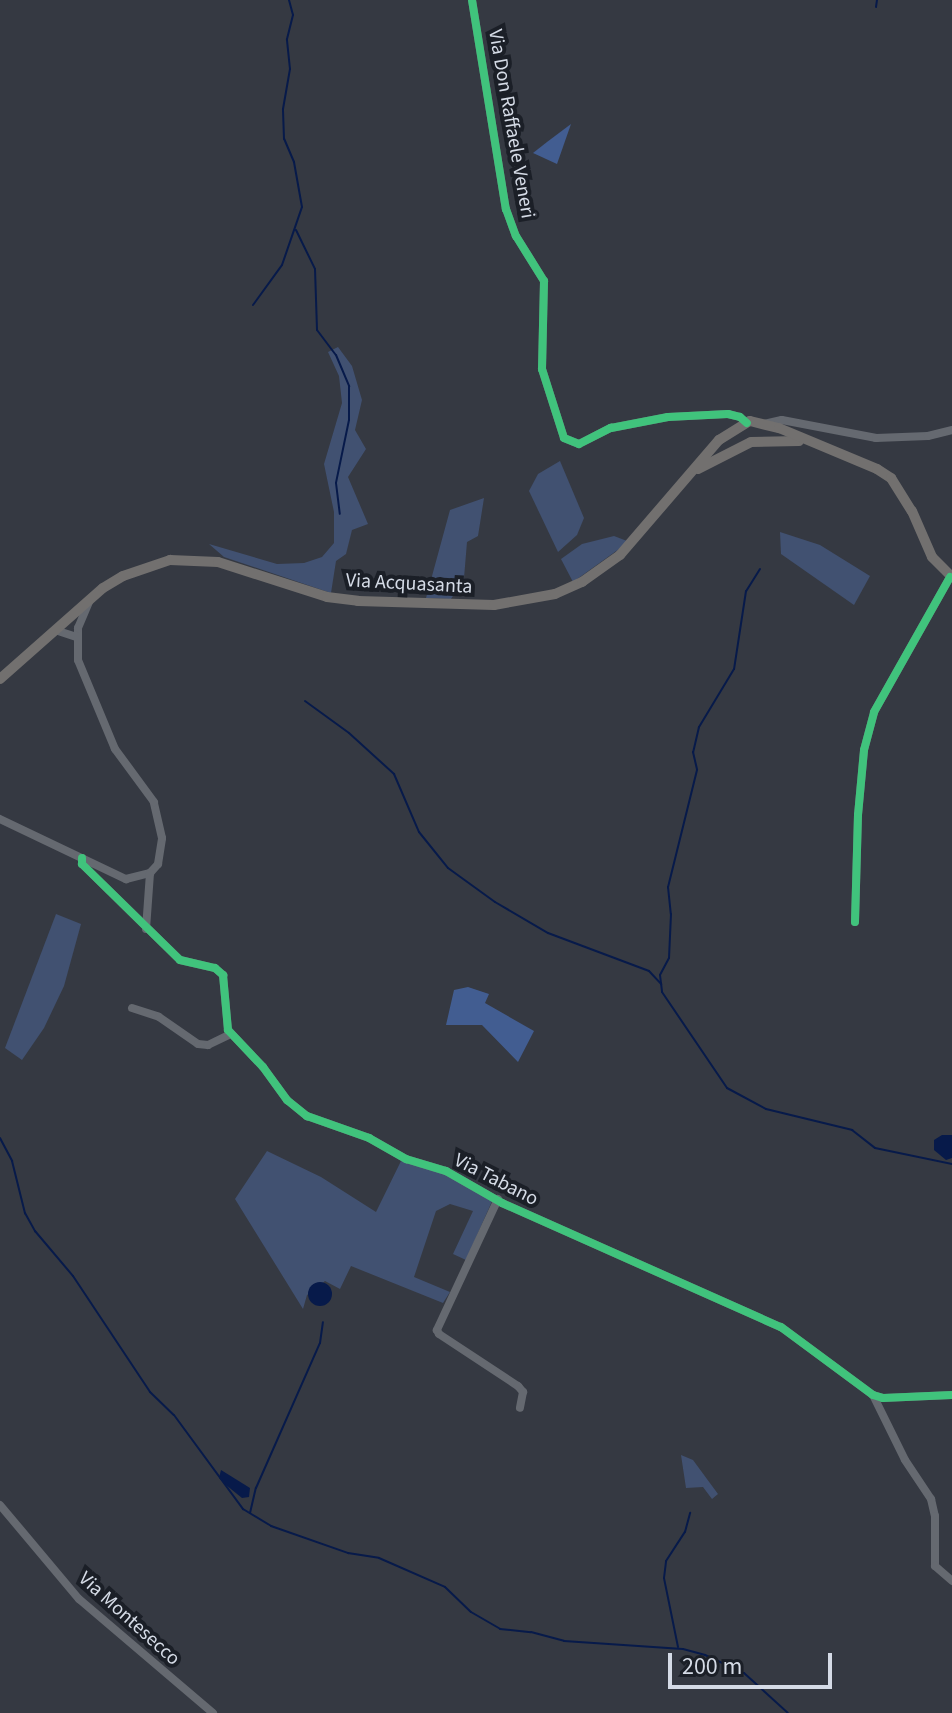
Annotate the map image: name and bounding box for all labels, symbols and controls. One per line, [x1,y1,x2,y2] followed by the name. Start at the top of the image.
[483,28,539,220] street label: Via Don Raffaele Veneri
[345,569,473,599] street label: Via Acquasanta
[450,1149,542,1211] street label: Via Tabano
[73,1567,185,1671] street label: Via Montesecco
[672,1637,836,1687] scale bar
[682,1649,742,1684] text: 200 m

